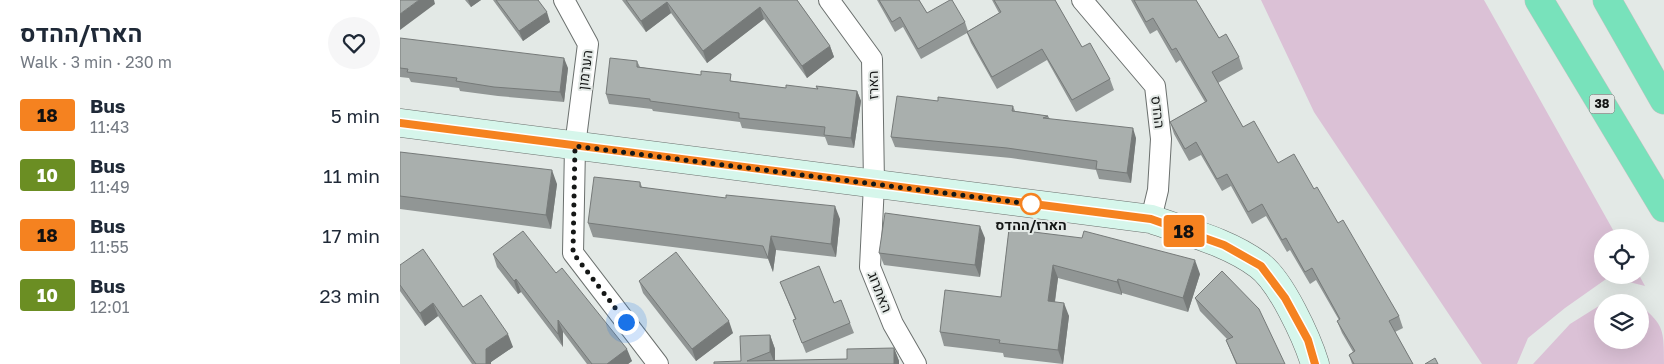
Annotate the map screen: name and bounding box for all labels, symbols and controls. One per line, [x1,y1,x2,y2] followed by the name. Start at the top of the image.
[328,17,380,69] button: heart
[20,18,142,47] text: הארז/ההדס
[574,49,595,91] street label: הערמון
[20,52,172,72] text: Walk · 3 min · 230 m
[864,70,881,100] street label: הארז
[90,94,125,117] text: Bus
[1148,95,1169,129] street label: ההדס
[1590,95,1614,114] road number: 38
[37,104,58,126] text: 18
[331,104,380,127] text: 5 min
[90,117,129,137] text: 11:43
[90,154,125,177] text: Bus
[37,164,58,186] text: 10
[323,164,380,187] text: 11 min
[90,177,130,197] text: 11:49
[1020,193,1042,215] marker: הארז/ההדס
[90,214,125,237] text: Bus
[1162,215,1206,247] line badge: 18
[995,216,1067,233] place label: הארז/ההדס
[1174,220,1194,242] text: 18
[37,224,58,246] text: 18
[322,224,380,247] text: 17 min
[1594,229,1649,349] map controls
[1594,229,1649,284] button: locate
[90,237,129,257] text: 11:55
[865,269,896,315] street label: האתרוג
[90,274,125,297] text: Bus
[37,284,58,306] text: 10
[320,284,380,307] text: 23 min
[1594,294,1649,349] button: layers
[90,297,130,317] text: 12:01
[614,310,639,335] your location

